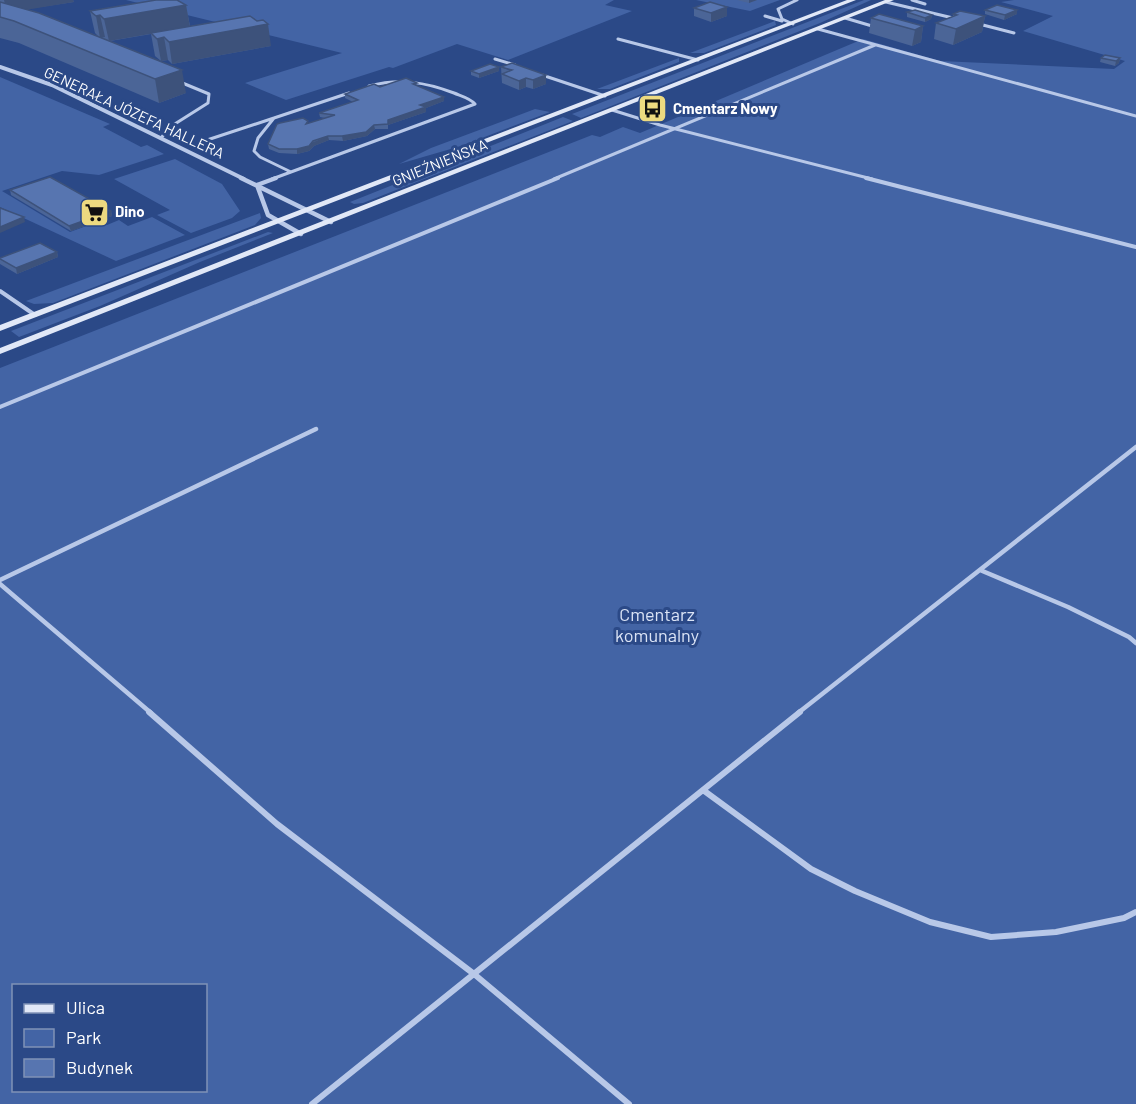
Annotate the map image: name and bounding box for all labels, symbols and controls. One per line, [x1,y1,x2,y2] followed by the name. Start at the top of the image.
[41,62,227,162] street label: GENERAŁA JÓZEFA HALLERA
[636,93,668,125] bus stop icon: Cmentarz Nowy
[673,99,778,117] place label: Cmentarz Nowy
[389,135,490,189] street label: GNIEŹNIEŃSKA
[78,196,110,228] supermarket icon: Dino
[115,202,145,220] place label: Dino
[615,603,699,646] park label: Cmentarz komunalny
[12,984,207,1092] legend
[66,996,105,1018] text: Ulica
[66,1026,101,1048] text: Park
[66,1056,133,1078] text: Budynek

